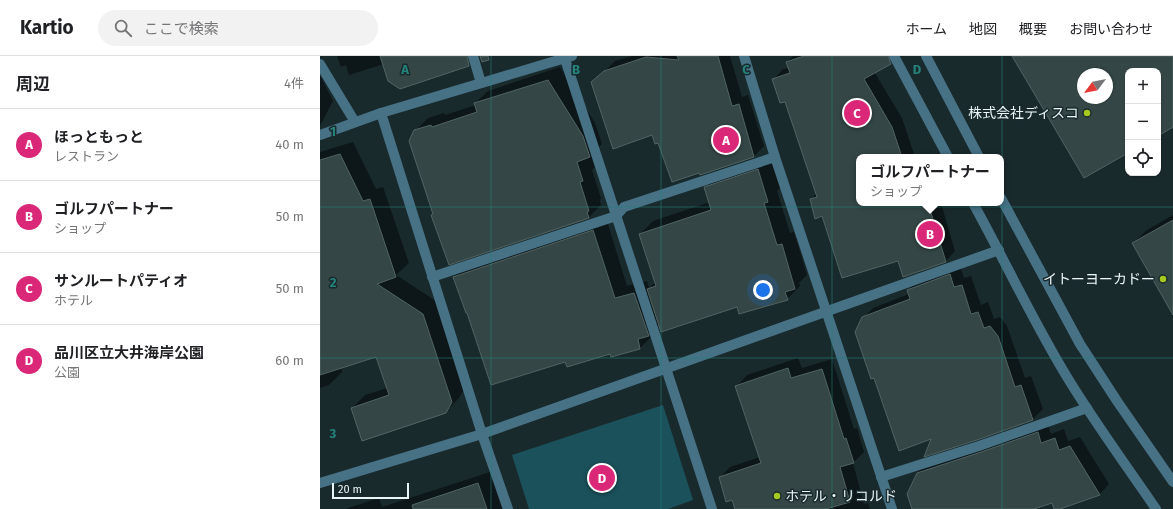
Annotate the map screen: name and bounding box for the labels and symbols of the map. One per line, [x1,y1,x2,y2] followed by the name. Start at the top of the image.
[400,62,409,77] text: A
[572,62,580,77] text: B
[742,62,750,77] text: C
[913,62,922,77] text: D
[1077,68,1113,104] north arrow
[844,98,870,128] pin: C
[968,105,1079,122] place label: 株式会社ディスコ
[1082,108,1092,118] marker: 株式会社ディスコ
[330,124,336,139] text: 1
[713,125,739,155] pin: A
[917,219,943,249] pin: B
[1043,271,1155,288] place label: イトーヨーカドー
[1158,274,1168,284] marker: イトーヨーカドー
[330,275,337,290] text: 2
[753,280,773,300] your location
[329,426,337,441] text: 3
[589,463,615,493] pin: D
[332,481,409,500] scale bar
[785,488,897,505] place label: ホテル・リコルド
[772,491,782,501] marker: ホテル・リコルド

